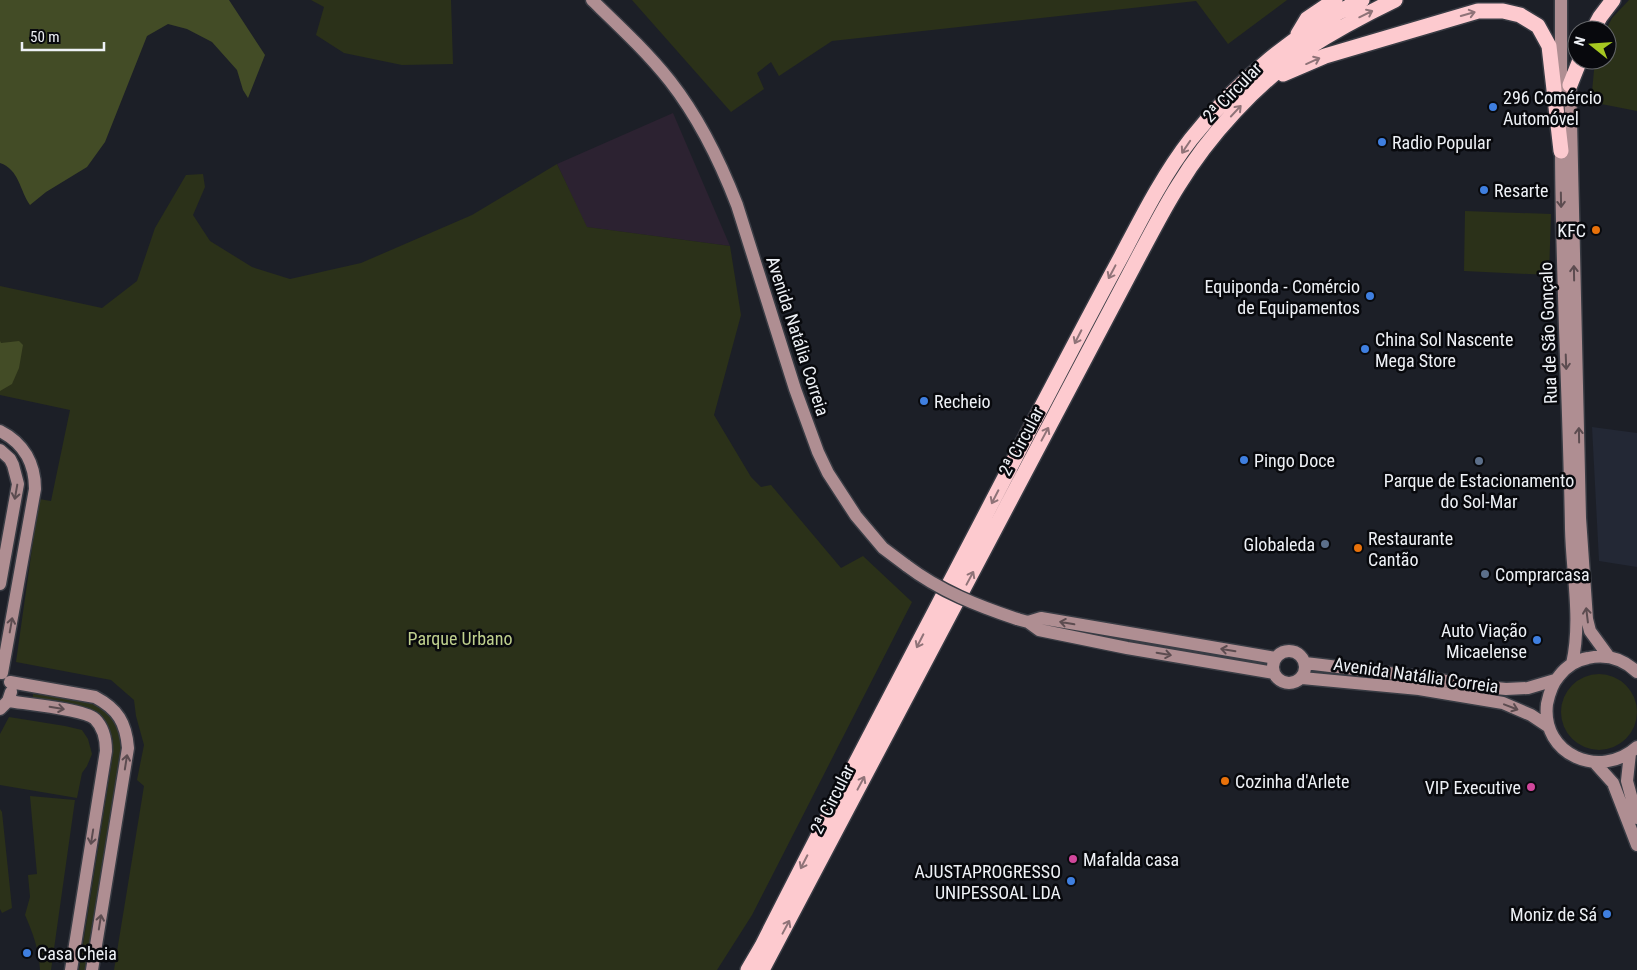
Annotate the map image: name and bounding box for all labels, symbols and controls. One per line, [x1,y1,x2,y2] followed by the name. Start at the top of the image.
[1359,9,1374,19] one-way arrow
[1460,9,1476,18] one-way arrow
[22,20,105,52] scale bar
[1567,20,1617,70] north arrow
[30,28,60,46] text: 50 m
[1571,35,1588,48] text: N
[1305,56,1320,66] one-way arrow
[1198,57,1266,126] street label: 2ª Circular
[1503,87,1602,129] place label: 296 Comércio Automóvel
[1487,101,1499,113] marker: 296 Comércio Automóvel
[1230,105,1242,118] one-way arrow
[1392,132,1492,153] place label: Radio Popular
[1376,136,1388,148] marker: Radio Popular
[1180,140,1191,154] one-way arrow
[1494,180,1549,201] place label: Resarte
[1478,184,1490,196] marker: Resarte
[1557,192,1566,208] one-way arrow
[1557,220,1586,241] place label: KFC
[1590,224,1602,236] marker: KFC
[762,254,834,418] street label: Avenida Natália Correia
[1535,262,1561,404] street label: Rua de São Gonçalo
[1107,265,1117,280] one-way arrow
[1569,265,1579,281] one-way arrow
[1204,276,1360,318] place label: Equiponda - Comércio de Equipamentos
[1364,290,1376,302] marker: Equiponda - Comércio de Equipamentos
[1073,329,1082,344] one-way arrow
[1375,329,1513,371] place label: China Sol Nascente Mega Store
[1359,343,1371,355] marker: China Sol Nascente Mega Store
[1561,354,1571,370] one-way arrow
[934,391,991,412] place label: Recheio
[918,395,930,407] marker: Recheio
[994,402,1048,479] street label: 2ª Circular
[1041,427,1051,442] one-way arrow
[1574,427,1584,444] one-way arrow
[1254,450,1335,471] place label: Pingo Doce
[1238,454,1250,466] marker: Pingo Doce
[1473,455,1485,467] marker: Parque de Estacionamento do Sol-Mar
[1384,470,1574,512] place label: Parque de Estacionamento do Sol-Mar
[11,484,21,500] one-way arrow
[990,489,999,504] one-way arrow
[1368,528,1453,570] place label: Restaurante Cantão
[1244,534,1315,555] place label: Globaleda
[1319,538,1331,550] marker: Globaleda
[1352,542,1364,554] marker: Restaurante Cantão
[1495,564,1590,585] place label: Comprarcasa
[1479,568,1491,580] marker: Comprarcasa
[965,570,975,585] one-way arrow
[1582,607,1592,623] one-way arrow
[6,617,16,633] one-way arrow
[1060,617,1076,627] one-way arrow
[1441,620,1527,662] place label: Auto Viação Micaelense
[408,628,512,649] park label: Parque Urbano
[915,633,924,648] one-way arrow
[1531,634,1543,646] marker: Auto Viação Micaelense
[1220,645,1236,655] one-way arrow
[1155,650,1171,660] one-way arrow
[1332,653,1500,697] street label: Avenida Natália Correia
[1503,703,1518,712] one-way arrow
[48,704,64,714] one-way arrow
[122,754,132,770] one-way arrow
[806,760,859,837] street label: 2ª Circular
[1235,771,1350,792] place label: Cozinha d'Arlete
[1219,775,1231,787] marker: Cozinha d'Arlete
[857,776,866,791] one-way arrow
[1425,777,1521,798] place label: VIP Executive
[1525,781,1537,793] marker: VIP Executive
[87,829,97,845] one-way arrow
[1083,849,1179,870] place label: Mafalda casa
[1067,853,1079,865] marker: Mafalda casa
[799,855,809,870] one-way arrow
[914,861,1062,903] place label: AJUSTAPROGRESSO UNIPESSOAL LDA
[1065,875,1077,887] marker: AJUSTAPROGRESSO UNIPESSOAL LDA
[1510,904,1597,925] place label: Moniz de Sá
[1601,908,1613,920] marker: Moniz de Sá
[95,914,105,930] one-way arrow
[781,920,791,935] one-way arrow
[37,943,117,964] place label: Casa Cheia
[21,947,33,959] marker: Casa Cheia

